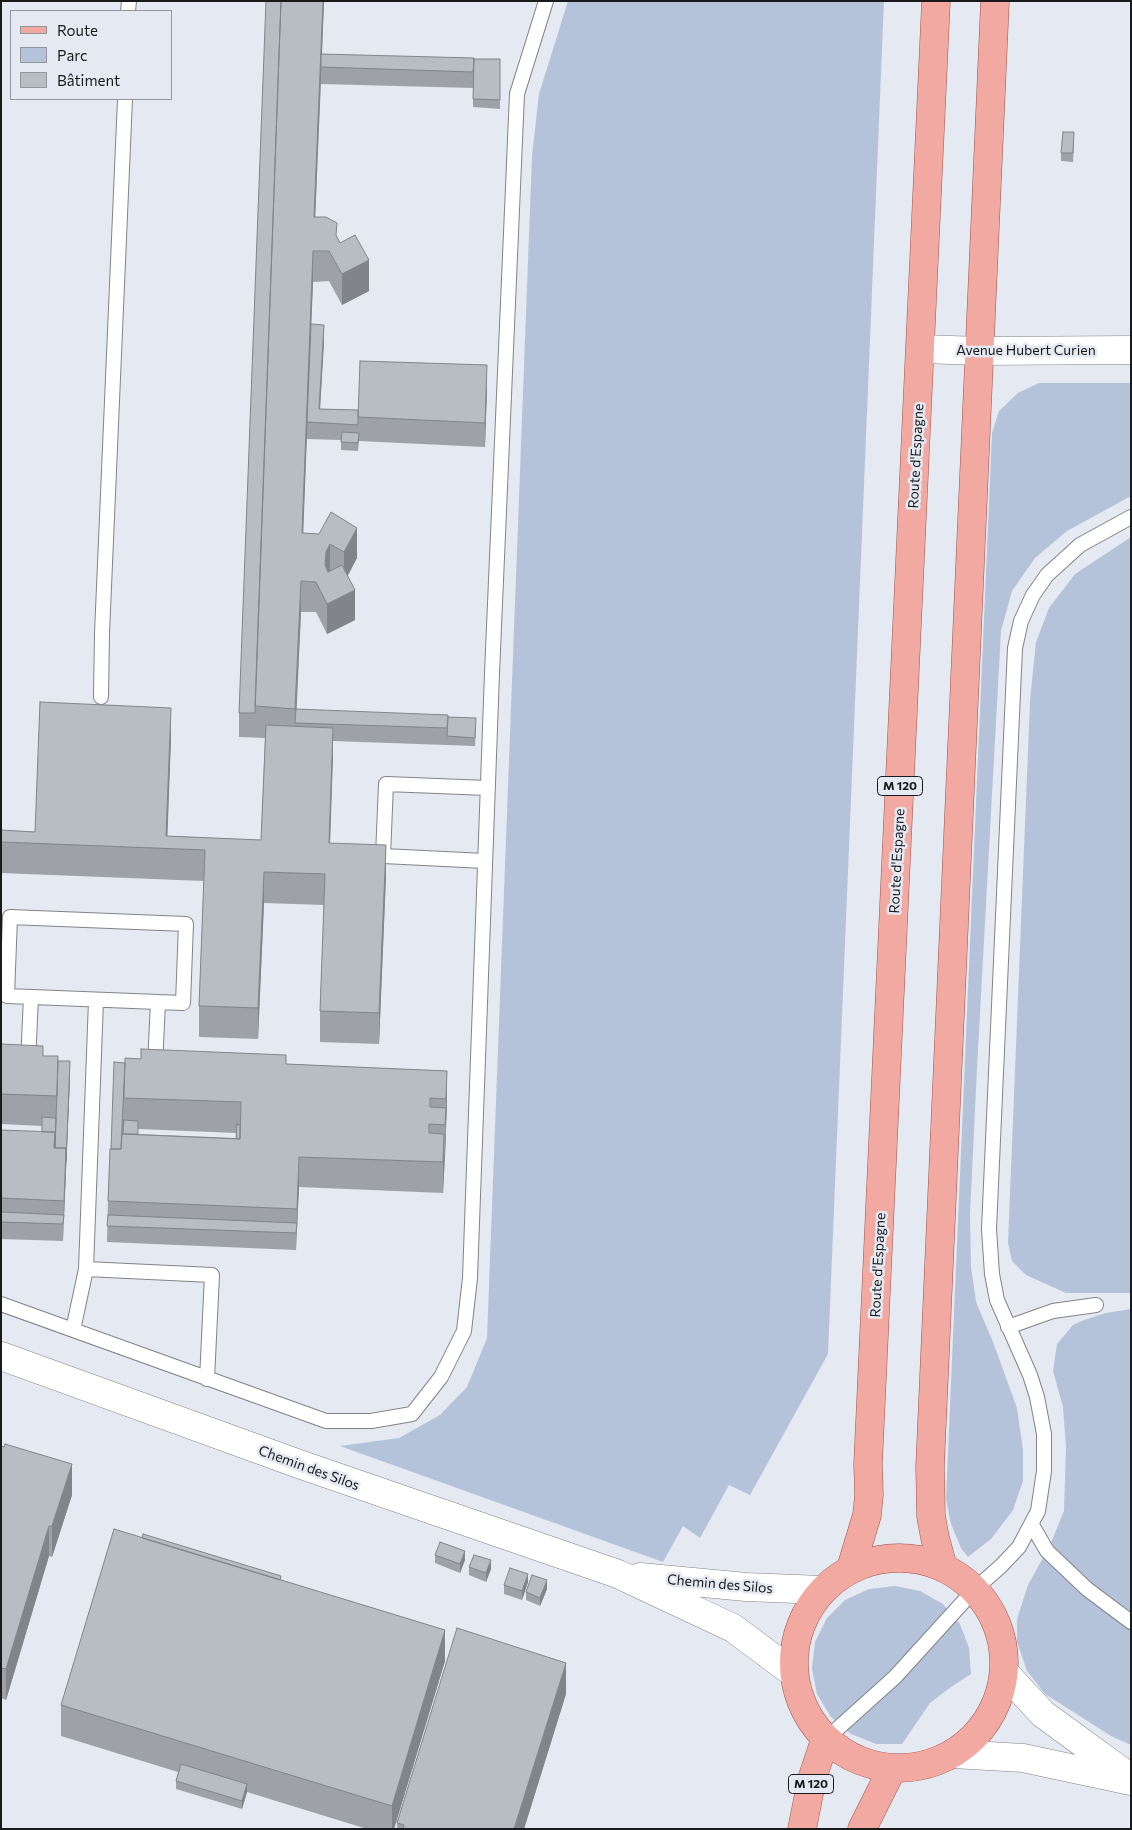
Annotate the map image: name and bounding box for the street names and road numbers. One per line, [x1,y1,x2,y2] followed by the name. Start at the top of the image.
[956,342,1096,358] street label: Avenue Hubert Curien
[905,403,927,509] street label: Route d'Espagne
[878,776,922,796] road number: M 120
[886,808,908,914] street label: Route d'Espagne
[867,1212,889,1318] street label: Route d'Espagne
[256,1442,362,1494] street label: Chemin des Silos
[666,1571,774,1597] street label: Chemin des Silos
[788,1775,834,1794] road number: M 120

